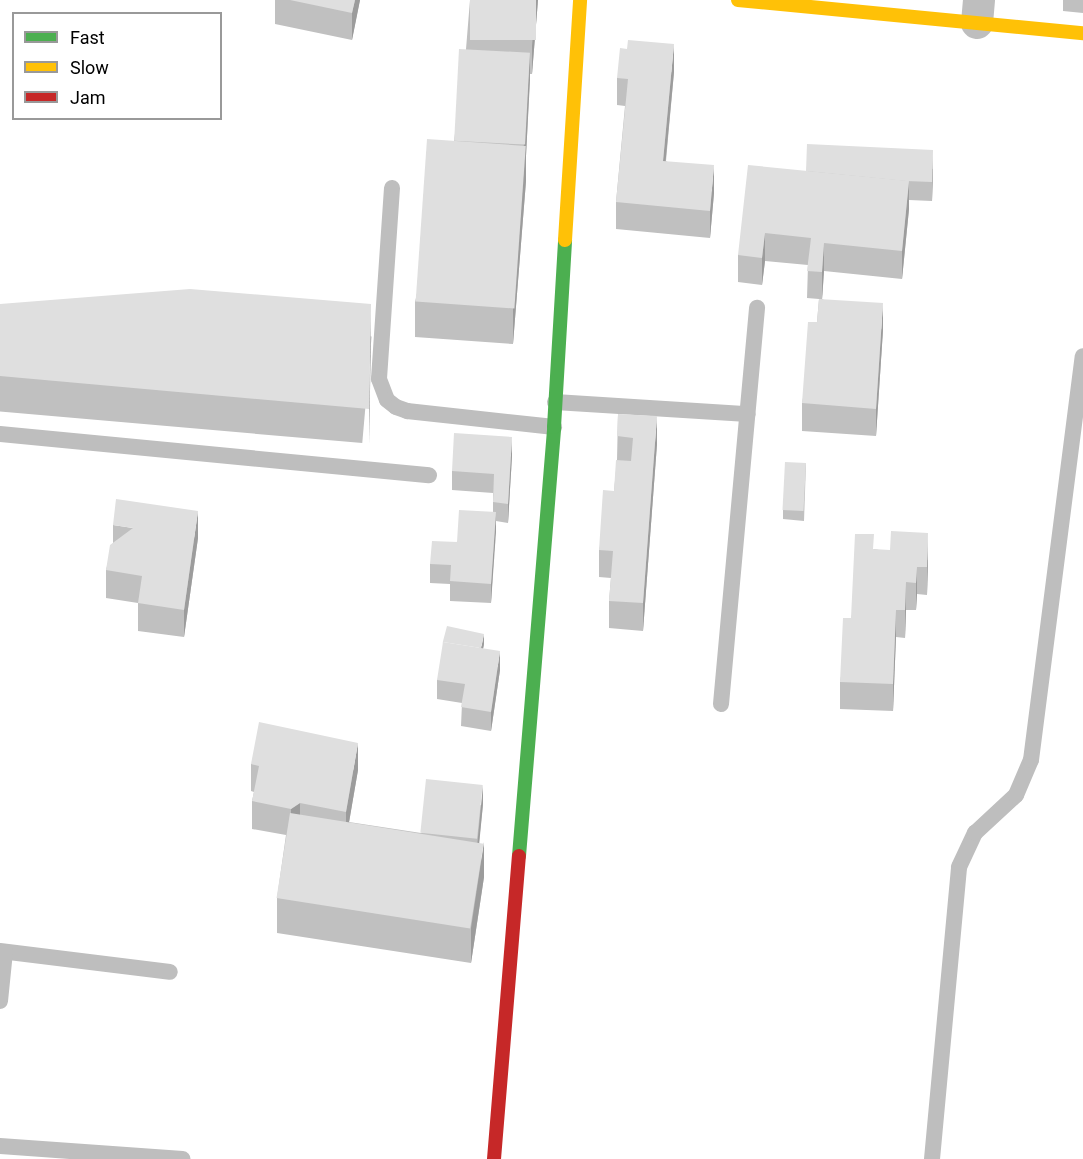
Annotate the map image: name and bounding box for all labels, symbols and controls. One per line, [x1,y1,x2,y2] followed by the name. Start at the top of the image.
[12,12,222,120] legend
[70,27,105,48] text: Fast
[70,57,109,78] text: Slow
[70,87,106,108] text: Jam

